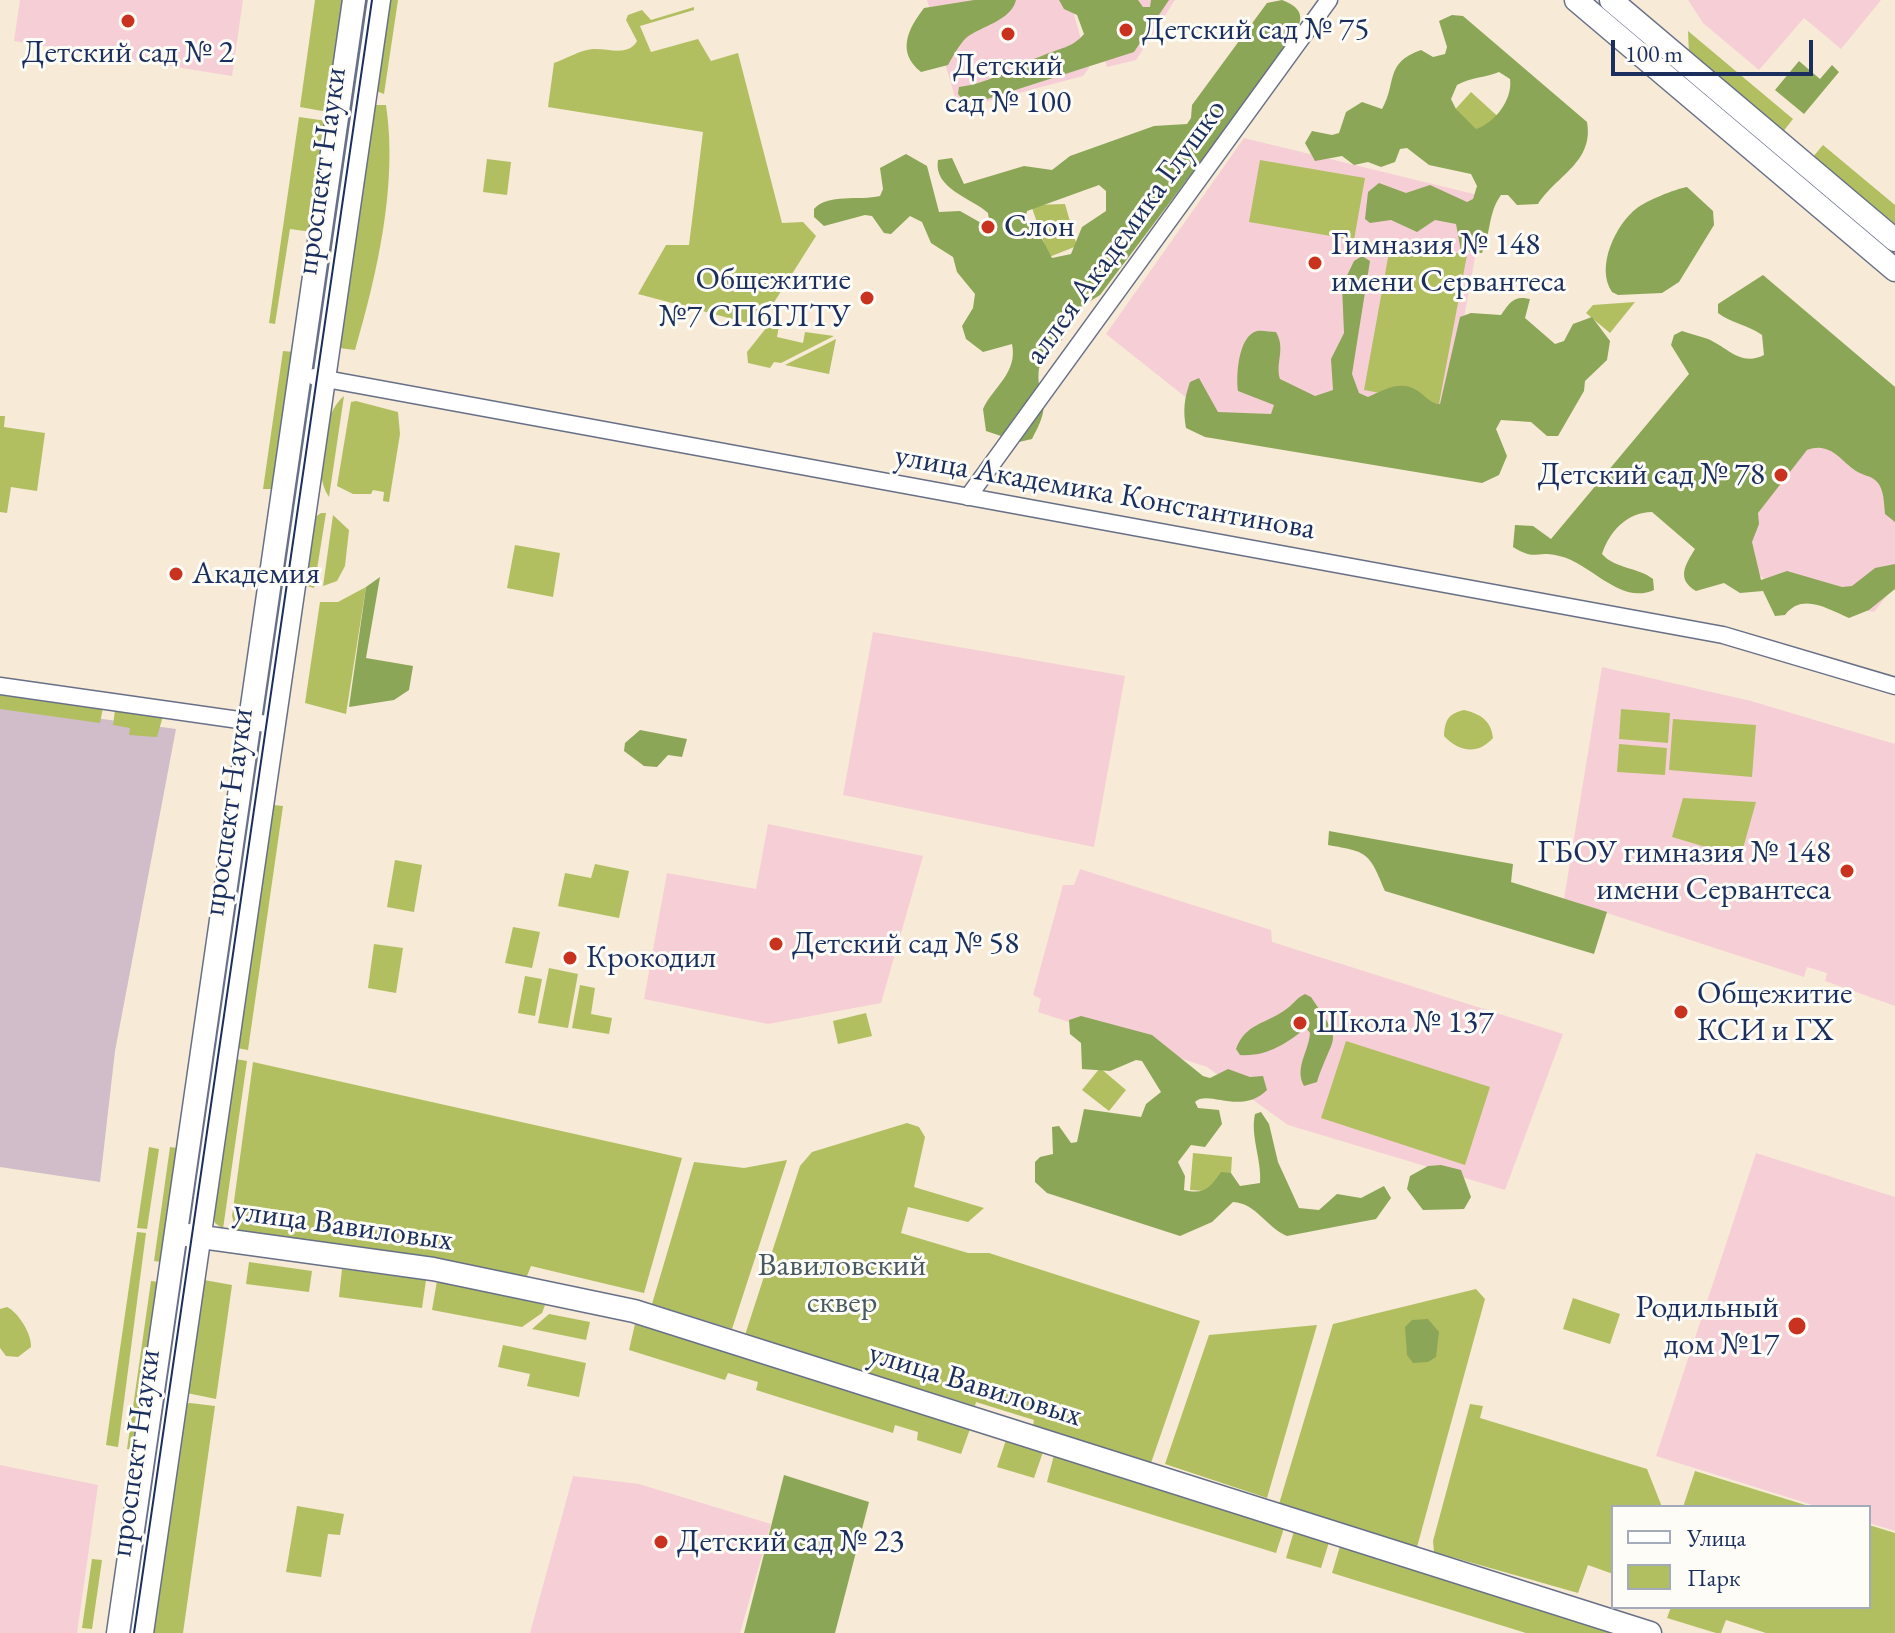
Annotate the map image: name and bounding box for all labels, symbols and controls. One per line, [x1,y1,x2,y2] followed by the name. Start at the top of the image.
[1142,11,1369,49] place label: Детский сад № 75
[119,12,137,30] marker: Детский сад № 2
[1117,21,1135,39] marker: Детский сад № 75
[1615,24,1817,74] scale bar
[999,25,1017,43] marker: Детский сад № 100
[22,34,234,72] place label: Детский сад № 2
[1625,38,1683,69] text: 100 m
[945,47,1071,122] place label: Детский сад № 100
[288,65,356,277] street label: проспект Науки
[1017,92,1235,372] street label: аллея Академика Глушко
[1004,208,1075,246] place label: Слон
[979,218,997,236] marker: Слон
[1331,226,1566,301] place label: Гимназия № 148 имени Сервантеса
[1306,254,1324,272] marker: Гимназия № 148 имени Сервантеса
[659,261,851,336] place label: Общежитие №7 СПбГЛТУ
[858,289,876,307] marker: Общежитие №7 СПбГЛТУ
[892,437,1318,549] street label: улица Академика Константинова
[1538,456,1765,494] place label: Детский сад № 78
[1772,466,1790,484] marker: Детский сад № 78
[192,555,320,593] place label: Академия
[167,565,185,583] marker: Академия
[195,706,263,918] street label: проспект Науки
[1538,834,1831,909] place label: ГБОУ гимназия № 148 имени Сервантеса
[1838,862,1856,880] marker: ГБОУ гимназия № 148 имени Сервантеса
[792,925,1019,963] place label: Детский сад № 58
[767,935,785,953] marker: Детский сад № 58
[586,939,716,977] place label: Крокодил
[561,949,579,967] marker: Крокодил
[1697,975,1853,1050] place label: Общежитие КСИ и ГХ
[1672,1003,1690,1021] marker: Общежитие КСИ и ГХ
[1316,1004,1494,1042] place label: Школа № 137
[1291,1014,1309,1032] marker: Школа № 137
[231,1192,455,1260] street label: улица Вавиловых
[758,1247,926,1322] park label: Вавиловский сквер
[1635,1289,1779,1364] place label: Родильный дом №17
[1786,1315,1808,1337] marker: Родильный дом №17
[864,1334,1086,1436] street label: улица Вавиловых
[102,1347,170,1559] street label: проспект Науки
[1611,1505,1871,1609] legend
[1687,1522,1746,1553] text: Улица
[677,1523,904,1561] place label: Детский сад № 23
[652,1533,670,1551] marker: Детский сад № 23
[1687,1562,1740,1593] text: Парк

